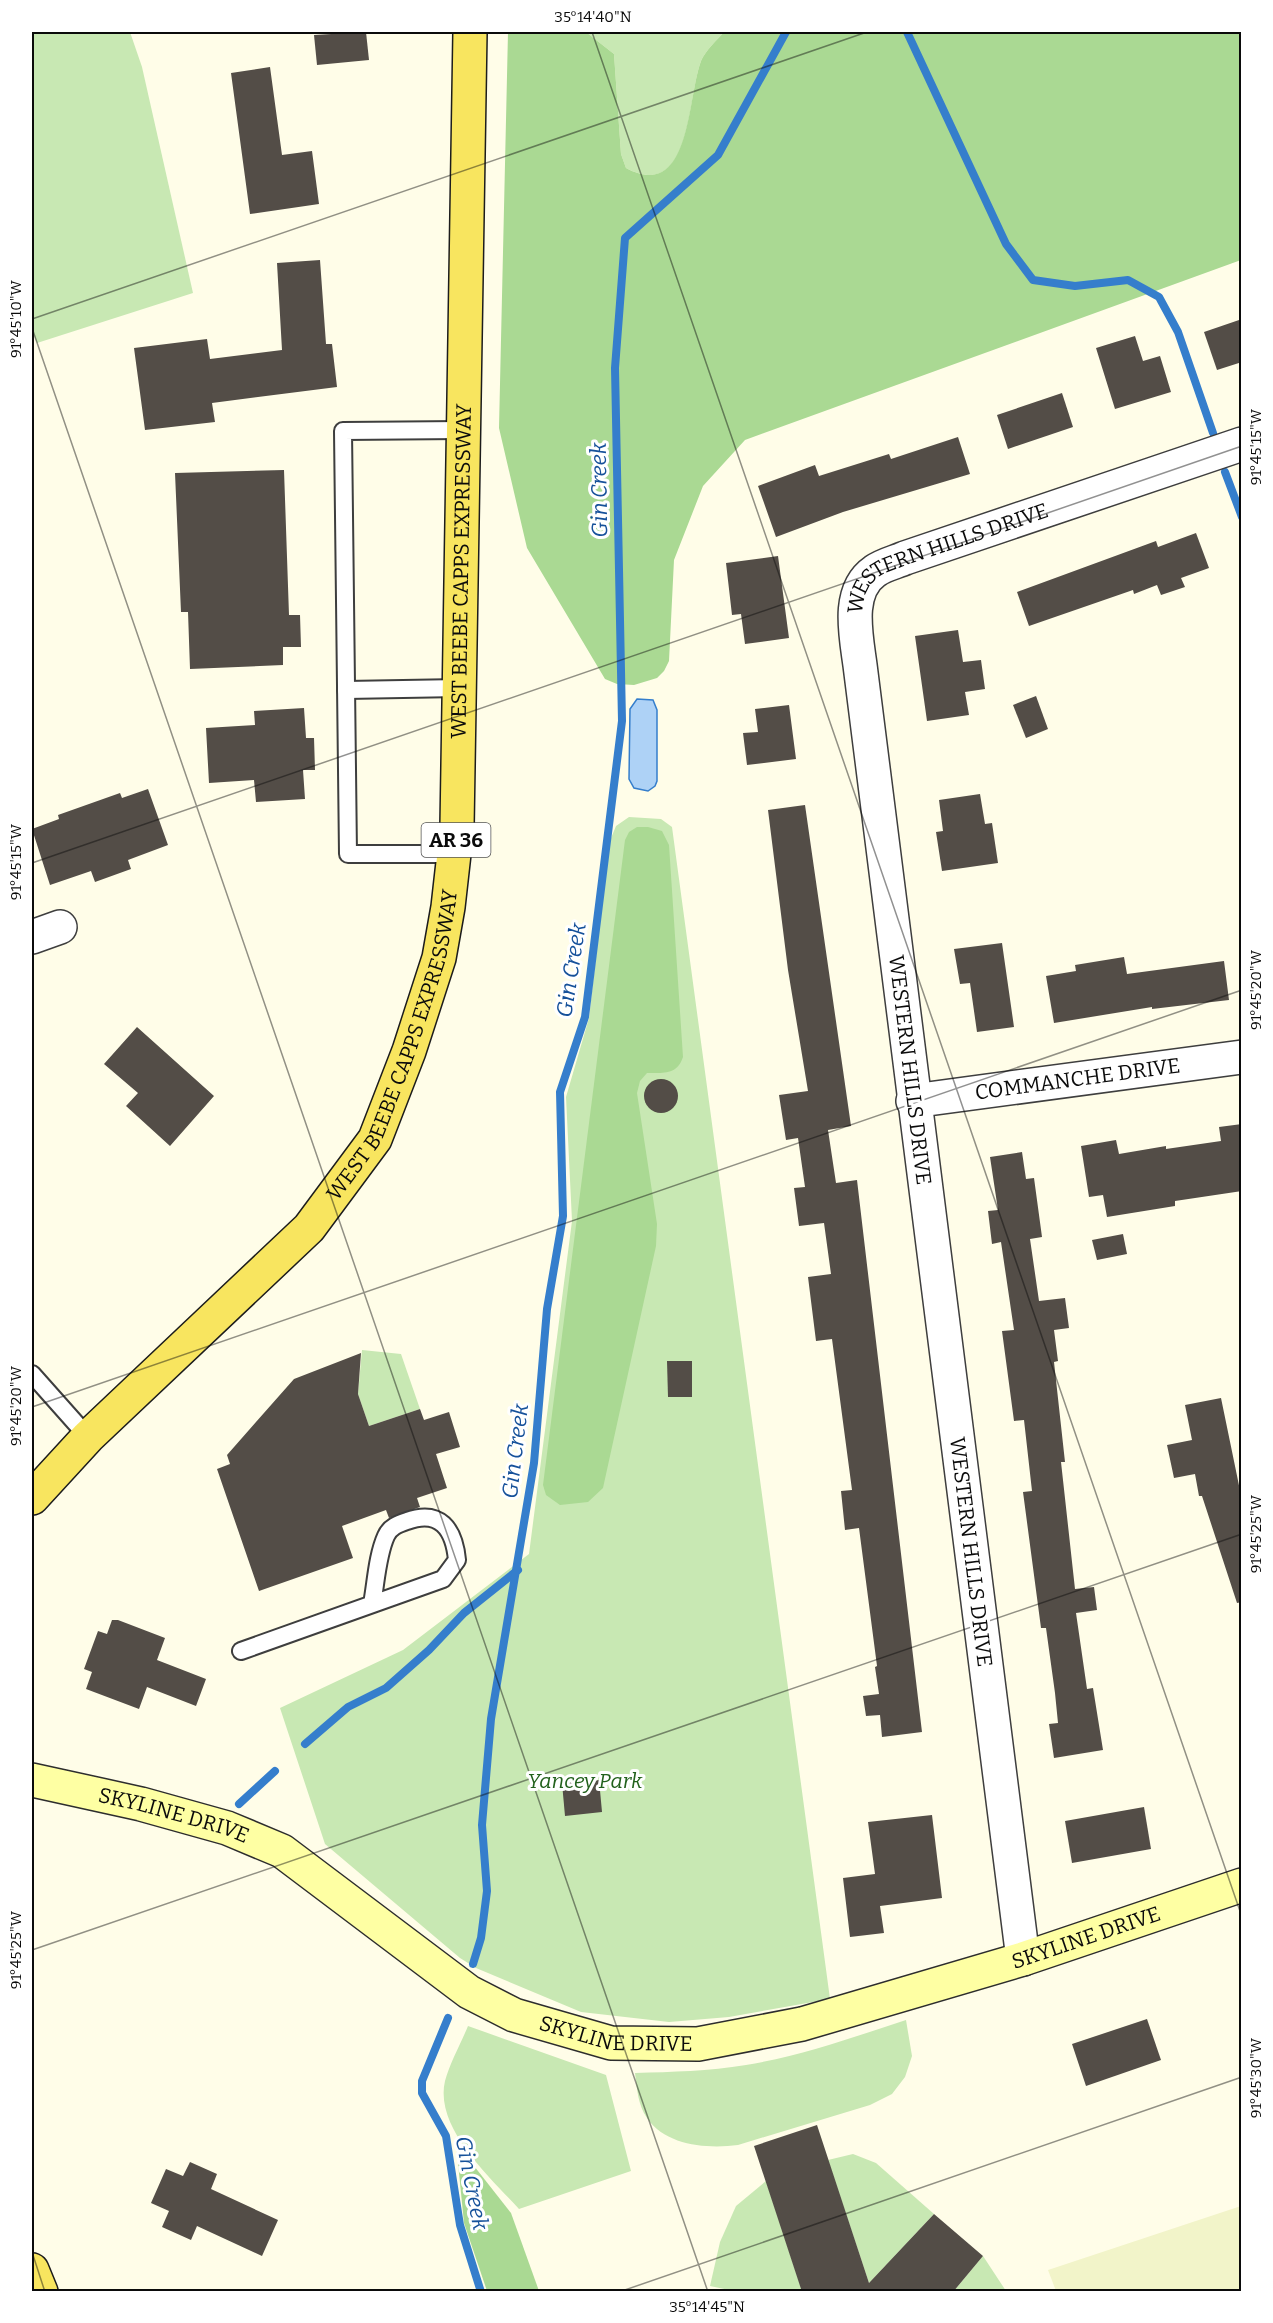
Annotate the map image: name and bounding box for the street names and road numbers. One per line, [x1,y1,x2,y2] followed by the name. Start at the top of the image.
[445,403,477,739] street label: WEST BEEBE CAPPS EXPRESSWAY
[842,497,1052,615] street label: WESTERN HILLS DRIVE
[422,823,490,857] road number: AR 36
[321,887,463,1206] street label: WEST BEEBE CAPPS EXPRESSWAY
[883,953,937,1187] street label: WESTERN HILLS DRIVE
[973,1052,1182,1106] street label: COMMANCHE DRIVE
[944,1435,998,1669] street label: WESTERN HILLS DRIVE
[96,1782,253,1849] street label: SKYLINE DRIVE
[1009,1901,1164,1975] street label: SKYLINE DRIVE
[536,2010,693,2057] street label: SKYLINE DRIVE

